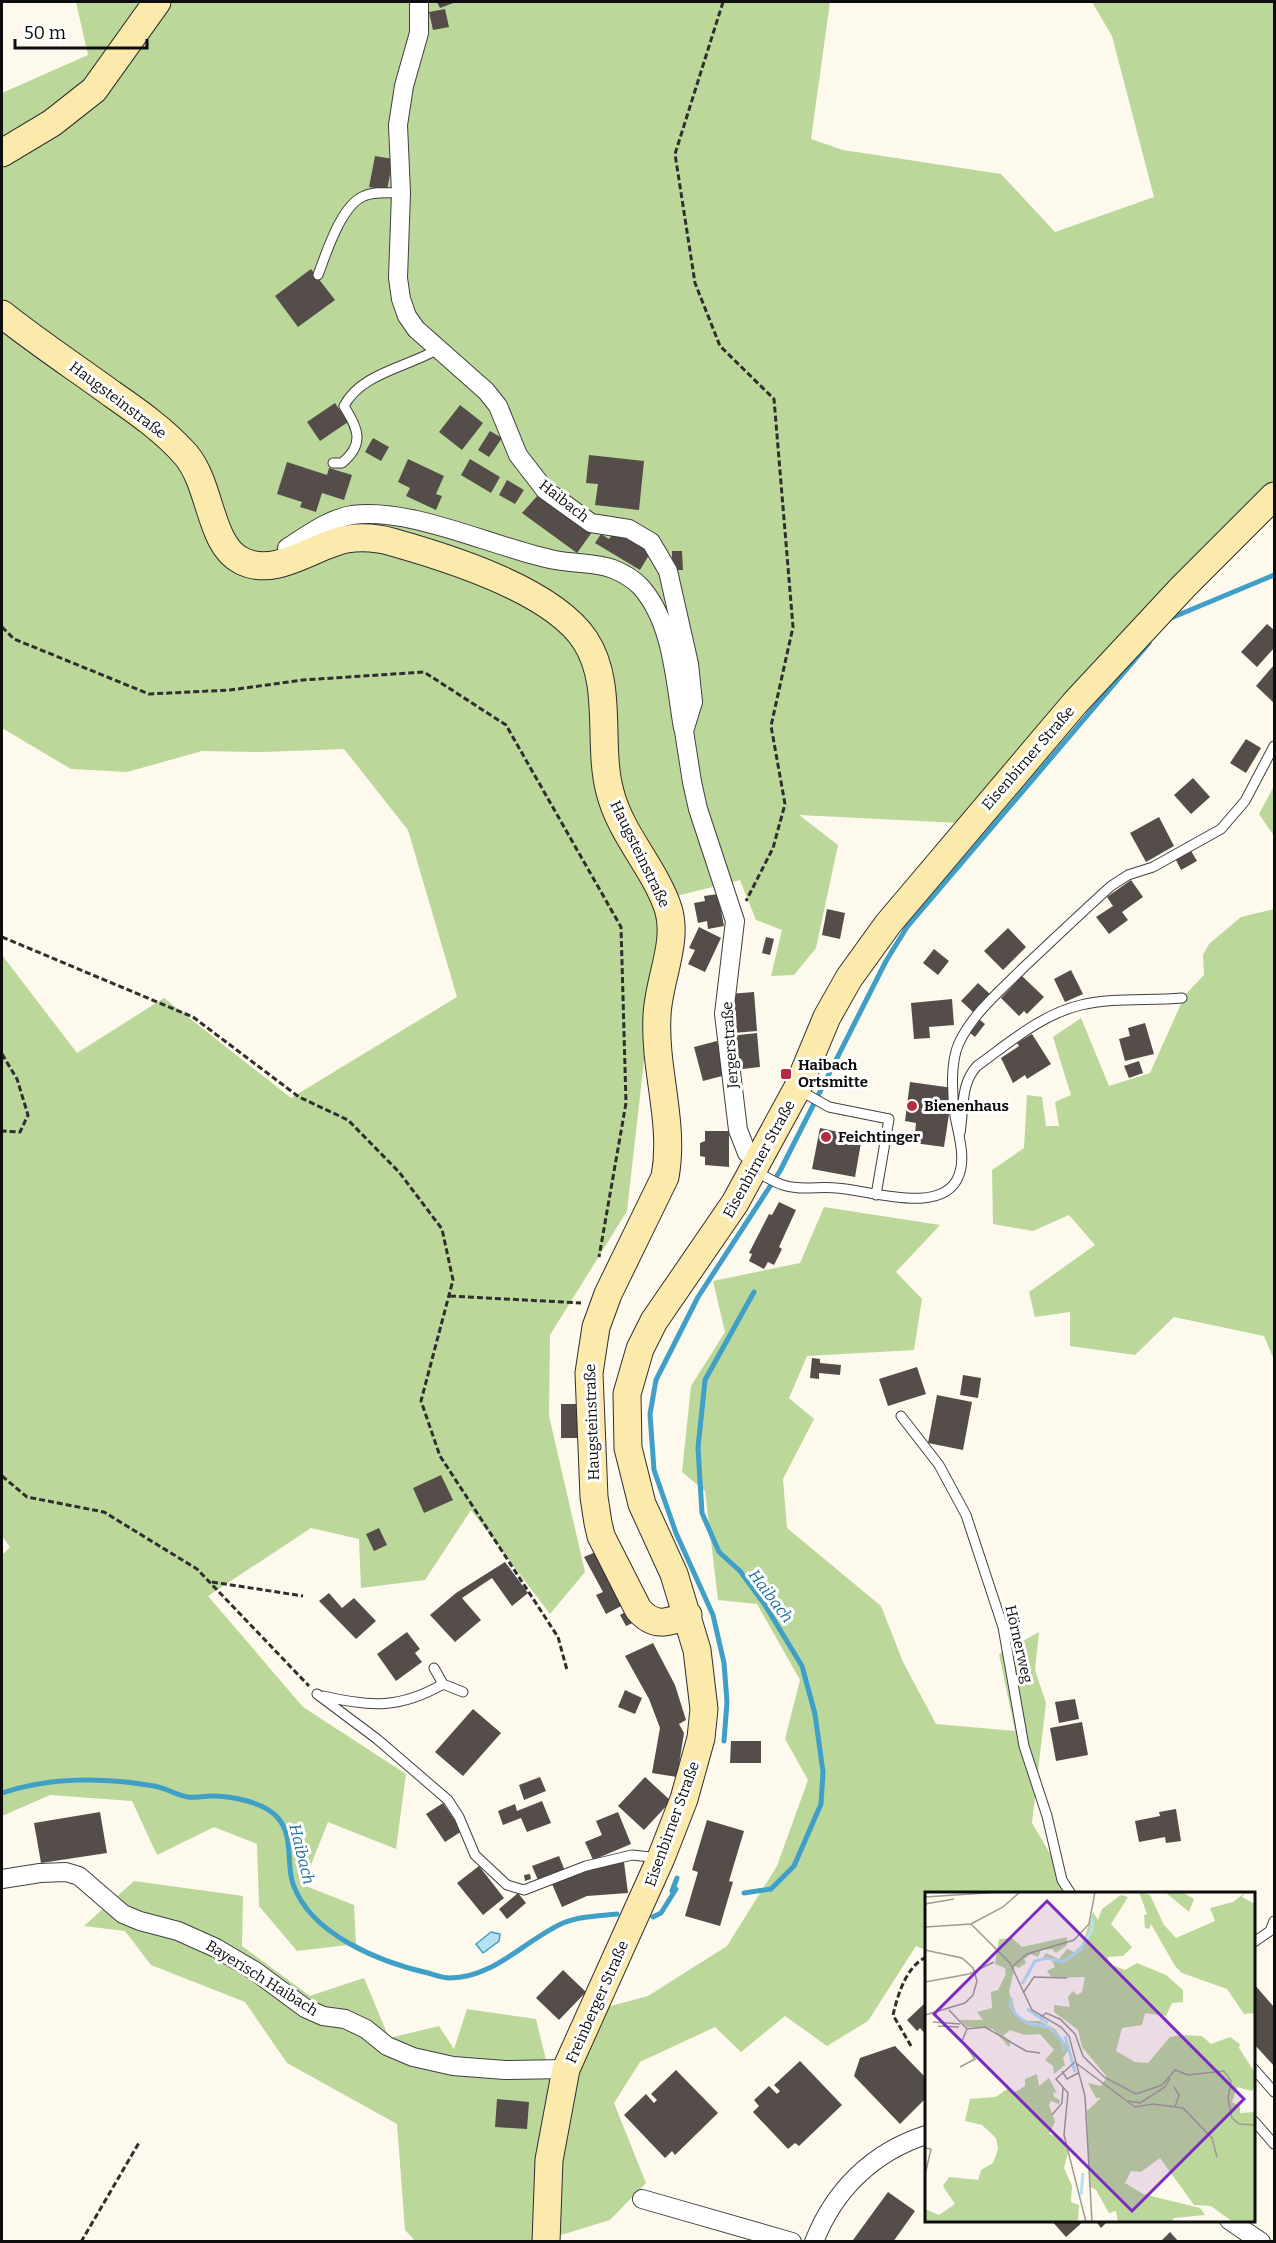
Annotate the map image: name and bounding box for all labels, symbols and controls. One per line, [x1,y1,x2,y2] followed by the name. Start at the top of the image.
[15,12,147,50] scale bar
[24,22,66,44] text: 50 m
[66,358,170,442] street label: Haugsteinstraße
[536,476,593,526] street label: Haibach
[978,702,1078,814] street label: Eisenbirner Straße
[606,798,674,910] street label: Haugsteinstraße
[718,1001,742,1090] street label: Jergerstraße
[798,1056,868,1091] place label: Haibach Ortsmitte
[779,1067,793,1081] marker: Haibach Ortsmitte
[719,1097,799,1221] street label: Eisenbirner Straße
[924,1097,1009,1115] place label: Bienenhaus
[905,1099,919,1113] marker: Bienenhaus
[838,1128,920,1146] place label: Feichtinger
[819,1130,833,1144] marker: Feichtinger
[581,1363,603,1481] street label: Haugsteinstraße
[745,1566,797,1626] water label: Haibach
[1001,1603,1037,1685] street label: Hörnerweg
[641,1759,703,1889] street label: Eisenbirner Straße
[285,1822,319,1886] water label: Haibach
[925,1892,1255,2222] inset map
[203,1936,322,2020] street label: Bayerisch Haibach
[562,1938,632,2066] street label: Freinberger Straße

